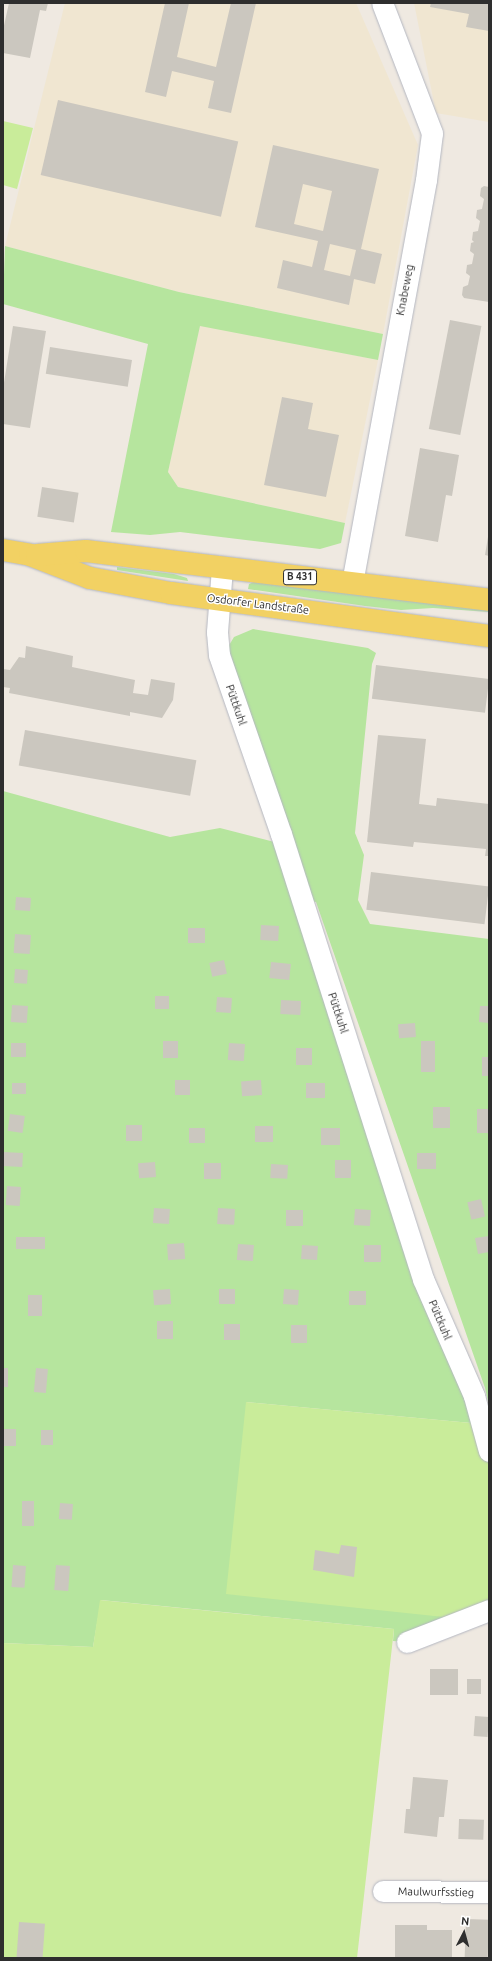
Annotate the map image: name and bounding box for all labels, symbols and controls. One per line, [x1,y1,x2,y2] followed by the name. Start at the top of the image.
[394,263,416,317] street label: Knabeweg
[283,569,317,585] road number: B 431
[206,591,310,617] street label: Osdorfer Landstraße
[223,683,249,727] street label: Püttkuhl
[325,991,351,1035] street label: Püttkuhl
[426,1298,454,1342] street label: Püttkuhl
[398,1885,474,1899] street label: Maulwurfsstieg
[444,1913,484,1953] north arrow
[461,1915,470,1927] text: N

